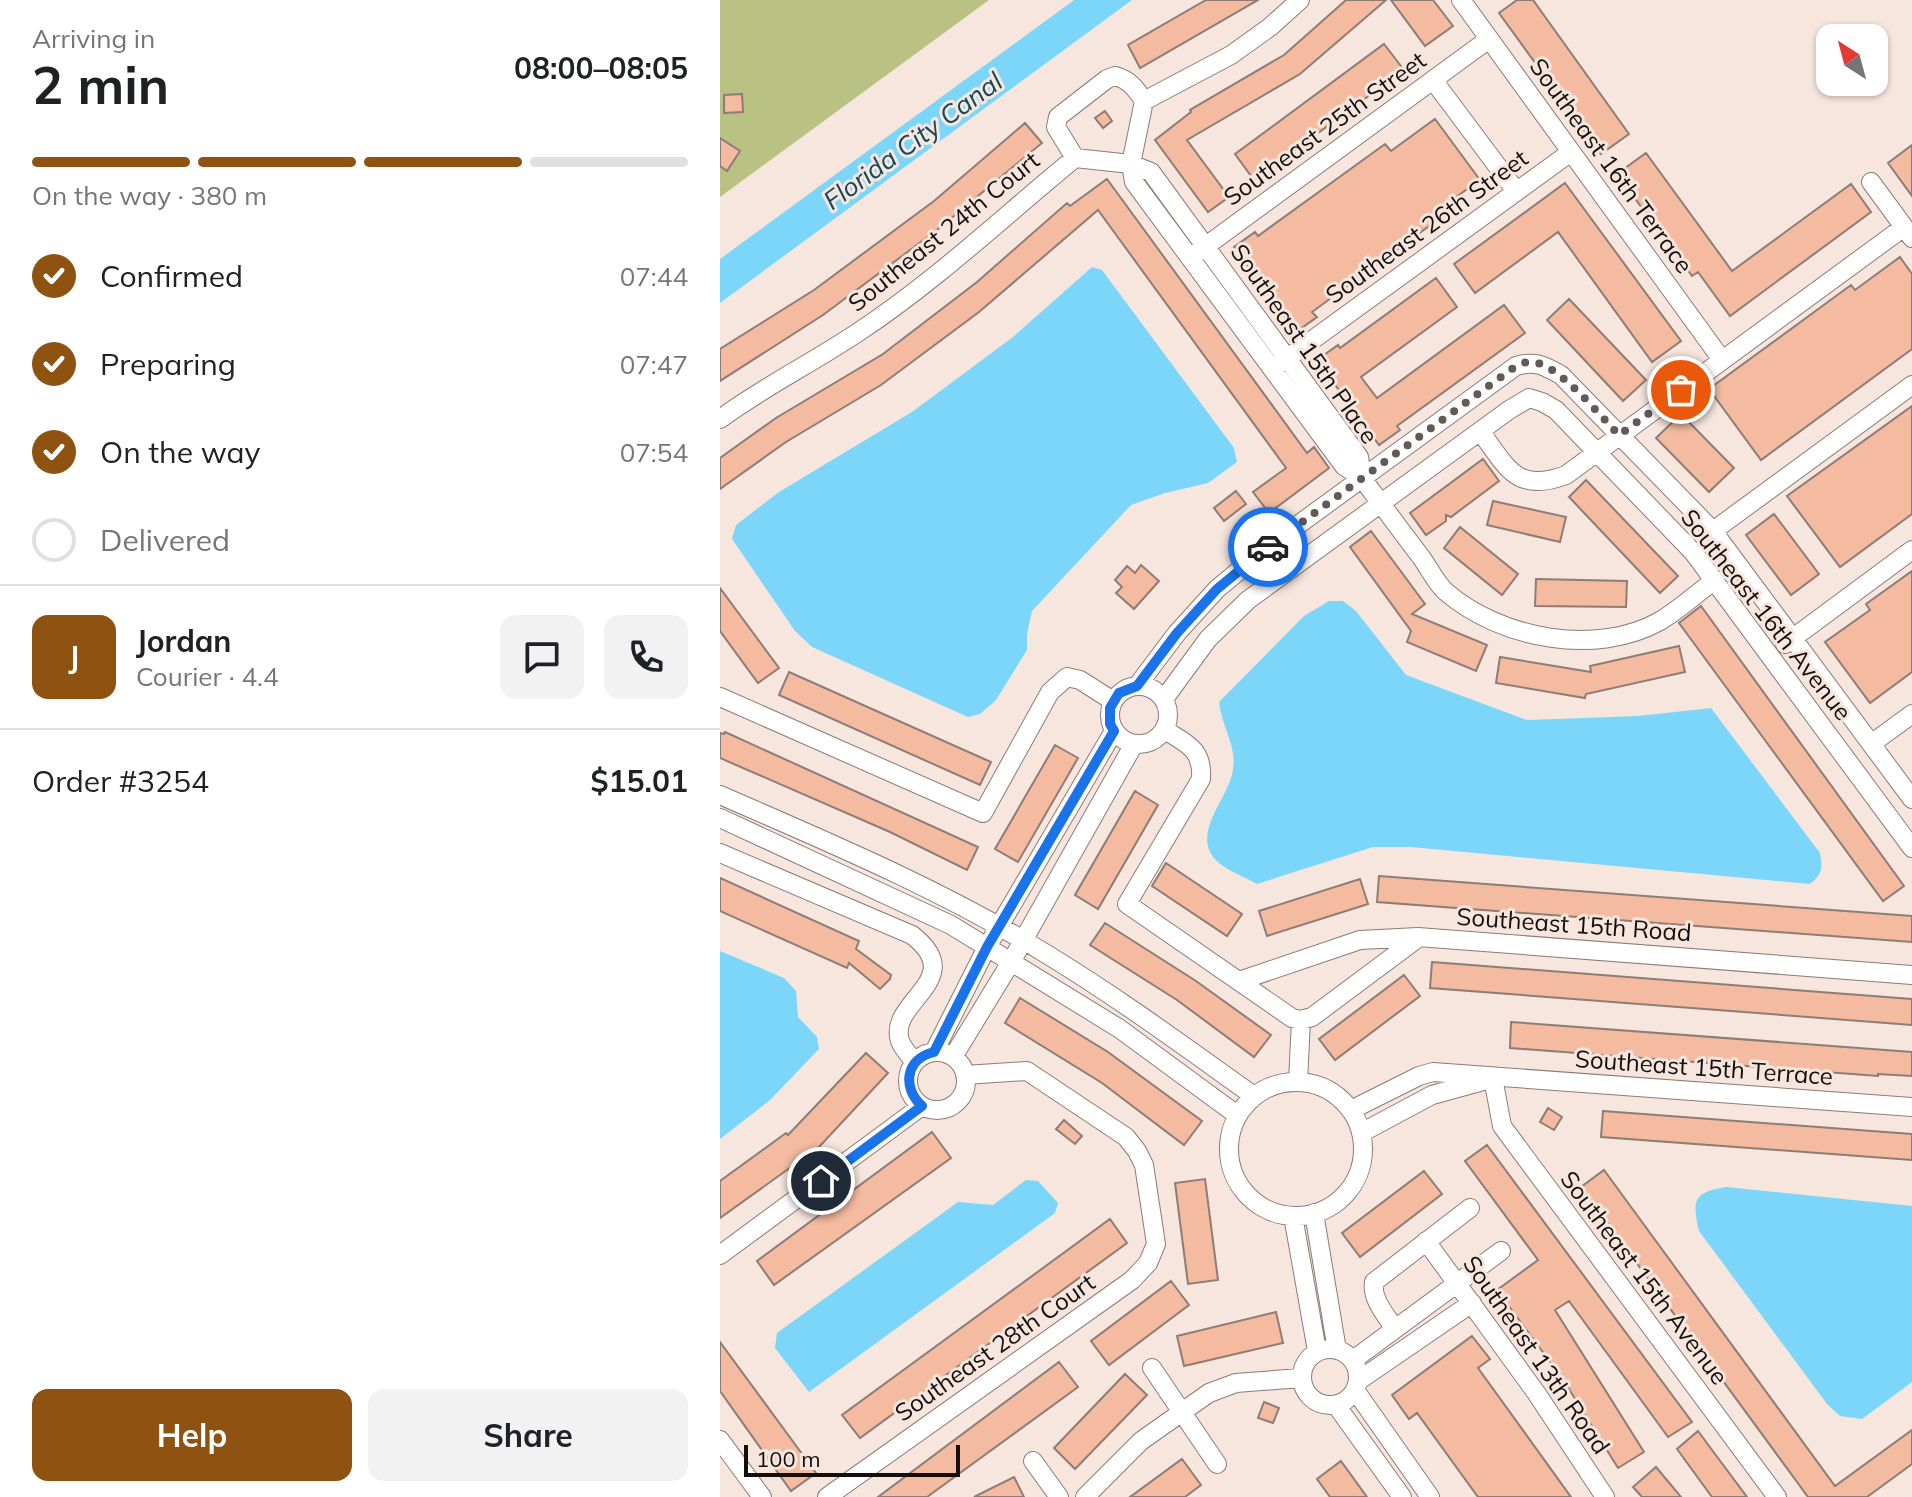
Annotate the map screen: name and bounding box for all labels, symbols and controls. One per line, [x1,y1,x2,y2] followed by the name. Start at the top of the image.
[32,22,155,55] text: Arriving in
[1816,24,1888,96] north arrow
[1816,24,1888,96] map controls
[1217,45,1431,212] street label: Southeast 25th Street
[514,49,688,87] text: 08:00–08:05
[32,52,169,117] text: 2 min
[1524,52,1700,279] street label: Southeast 16th Terrace
[817,64,1009,217] water label: Florida City Canal
[1319,143,1533,310] street label: Southeast 26th Street
[842,145,1045,318] street label: Southeast 24th Court
[32,179,267,212] text: On the way · 380 m
[1225,238,1385,449] street label: Southeast 15th Place
[32,254,76,298] icon: check
[100,257,243,295] text: Confirmed
[620,260,688,293] text: 07:44
[32,342,76,386] icon: check
[100,345,236,383] text: Preparing
[620,348,688,381] text: 07:47
[1647,356,1715,424] pin
[1659,368,1703,412] icon: bag
[32,430,76,474] icon: check
[100,433,260,471] text: On the way
[620,436,688,469] text: 07:54
[1675,503,1859,726] street label: Southeast 16th Avenue
[1228,507,1308,587] courier
[100,521,230,559] text: Delivered
[1246,525,1290,569] icon: car
[500,615,584,699] button: chat
[604,615,688,699] button: phone
[136,622,231,660] text: Jordan
[69,638,79,676] text: J
[136,660,279,693] text: Courier · 4.4
[32,762,209,800] text: Order #3254
[591,762,688,800] text: $15.01
[1456,901,1692,947] street label: Southeast 15th Road
[1574,1043,1834,1091] street label: Southeast 15th Terrace
[787,1147,855,1215] pin
[799,1159,843,1203] icon: home
[1555,1165,1735,1390] street label: Southeast 15th Avenue
[1457,1249,1617,1459] street label: Southeast 13th Road
[889,1267,1100,1428] street label: Southeast 28th Court
[32,1389,352,1481] button: Help
[368,1389,688,1481] button: Share
[744,1441,960,1477] scale bar
[756,1445,821,1473] text: 100 m

